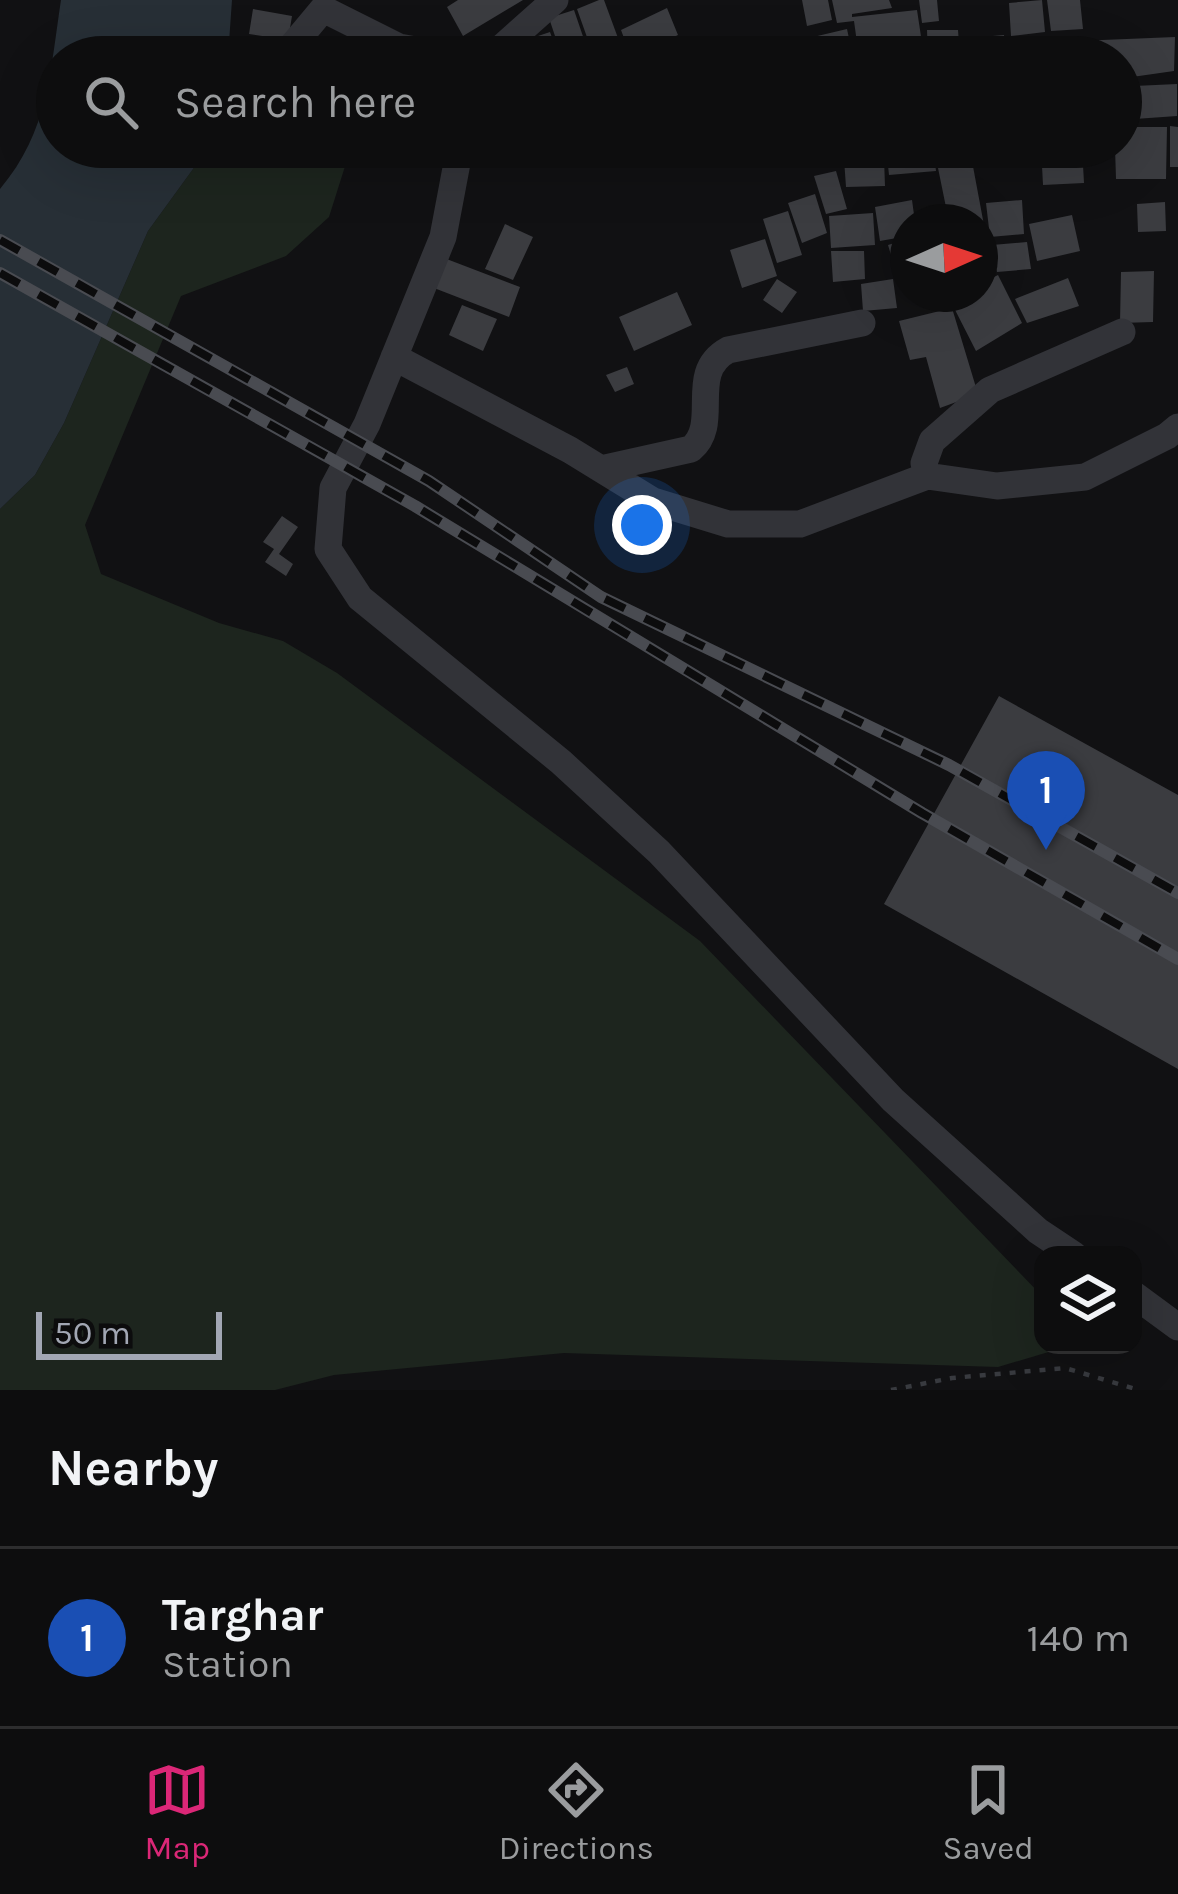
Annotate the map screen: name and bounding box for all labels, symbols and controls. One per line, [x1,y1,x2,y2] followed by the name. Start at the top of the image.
[36,36,1142,168] search box
[78,69,144,135] icon: search
[174,76,416,128] text: Search here
[890,204,998,312] north arrow
[612,495,672,555] your location
[1007,751,1085,850] pin: 1
[1034,1246,1142,1354] map controls
[1034,1246,1142,1354] button: layers
[36,1306,222,1359] scale bar
[54,1314,131,1352] text: 50 m
[48,1438,218,1498] text: Nearby
[162,1589,323,1641] text: Targhar
[80,1615,94,1661] text: 1
[1026,1615,1130,1661] text: 140 m
[162,1641,293,1687] text: Station
[144,1757,210,1867] tab: Map
[499,1757,654,1867] tab: Directions
[943,1757,1034,1867] tab: Saved

